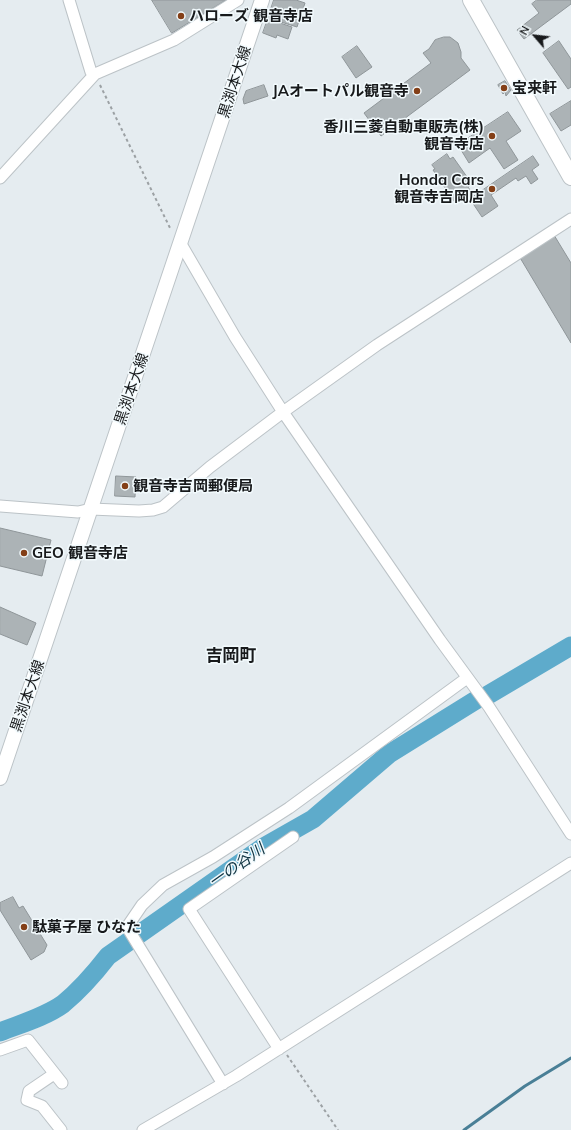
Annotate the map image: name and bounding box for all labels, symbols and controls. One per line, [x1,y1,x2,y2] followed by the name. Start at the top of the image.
[189,7,313,25] place label: ハローズ 観音寺店
[176,11,186,21] marker: ハローズ 観音寺店
[515,16,555,56] north arrow
[516,23,533,37] text: N
[215,44,255,120] street label: 黒渕本大線
[512,79,557,97] place label: 宝来軒
[272,82,409,100] place label: JAオートパル観音寺
[499,83,509,93] marker: 宝来軒
[412,86,422,96] marker: JAオートパル観音寺
[323,118,484,153] place label: 香川三菱自動車販売(株) 観音寺店
[487,131,497,141] marker: 香川三菱自動車販売(株) 観音寺店
[394,171,484,206] place label: Honda Cars 観音寺吉岡店
[487,184,497,194] marker: Honda Cars 観音寺吉岡店
[111,351,153,427] street label: 黒渕本大線
[133,477,253,495] place label: 観音寺吉岡郵便局
[120,481,130,491] marker: 観音寺吉岡郵便局
[32,544,128,562] place label: GEO 観音寺店
[19,548,29,558] marker: GEO 観音寺店
[206,646,256,666] district label: 吉岡町
[7,658,49,734] street label: 黒渕本大線
[205,840,269,892] water label: 一の谷川
[32,918,141,936] place label: 駄菓子屋 ひなた
[19,922,29,932] marker: 駄菓子屋 ひなた

